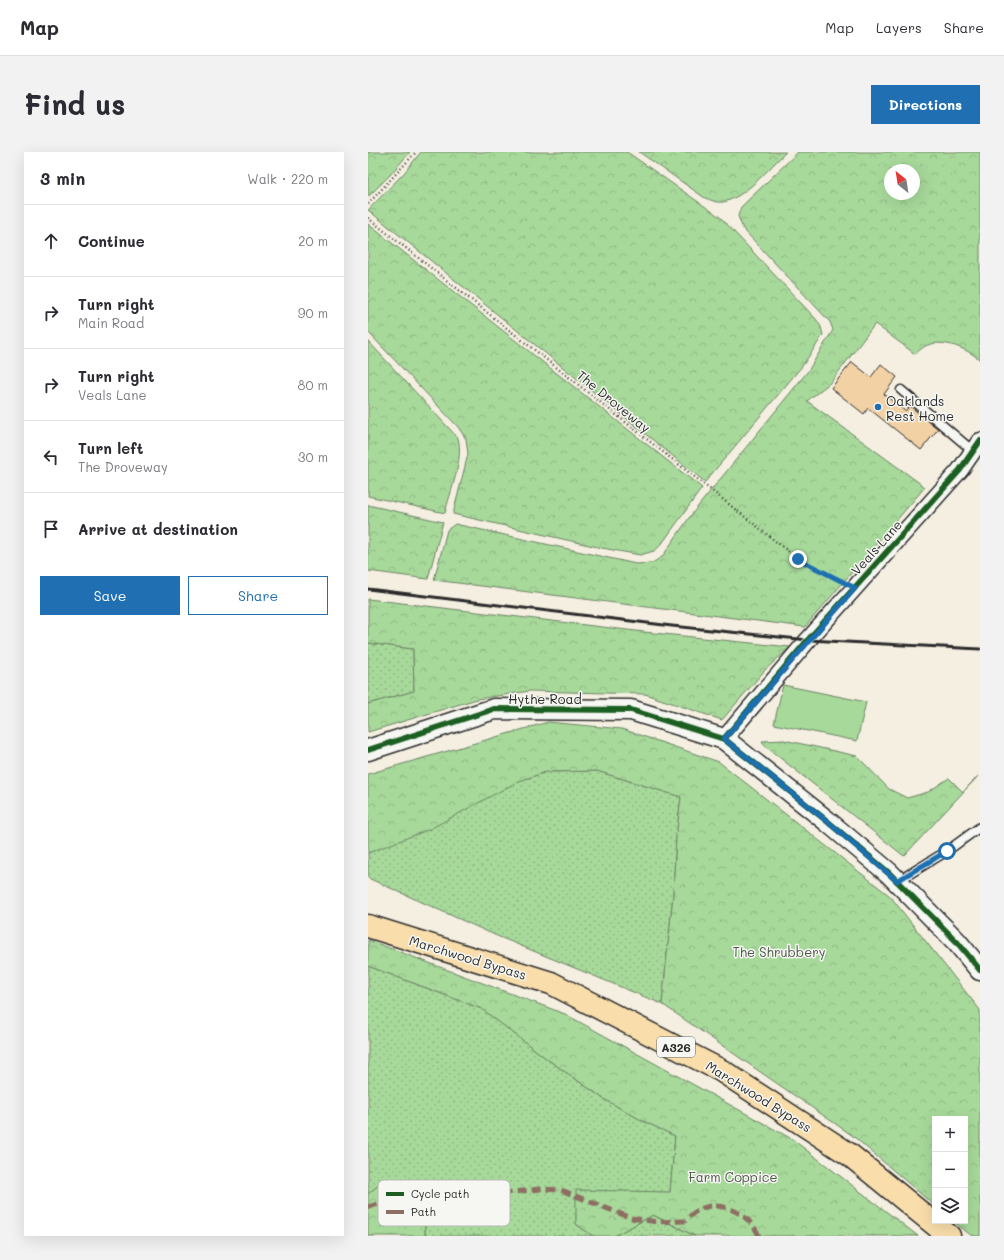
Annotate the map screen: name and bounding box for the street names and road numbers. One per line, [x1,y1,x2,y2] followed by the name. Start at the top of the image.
[574,366,654,436] street label: The Droveway
[847,516,905,578] street label: Veals Lane
[508,690,582,707] street label: Hythe Road
[407,931,529,983] street label: Marchwood Bypass
[657,1037,695,1057] road number: A326
[703,1057,815,1135] street label: Marchwood Bypass

